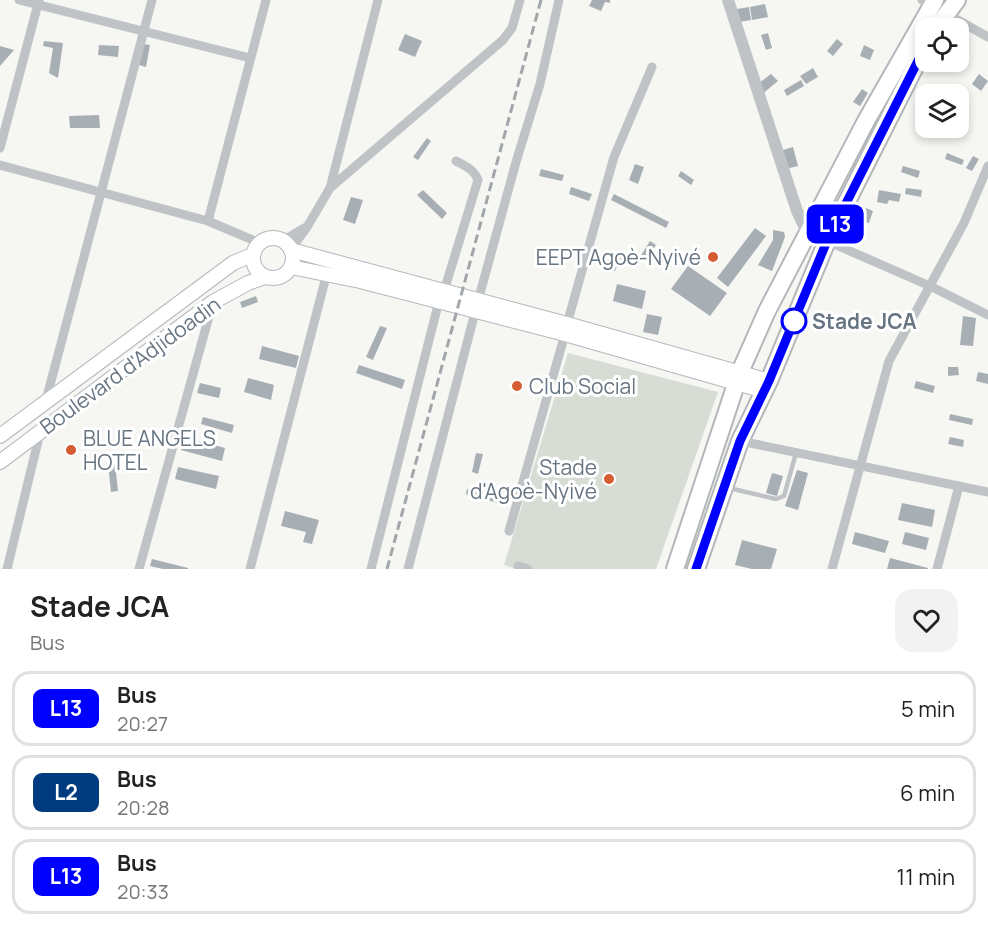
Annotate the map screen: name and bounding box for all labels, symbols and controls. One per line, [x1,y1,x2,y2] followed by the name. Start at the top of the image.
[915,18,969,138] map controls
[915,18,969,72] button: locate
[915,84,969,138] button: layers
[800,204,870,244] line badge: L13
[819,210,851,238] text: L13
[536,243,701,271] place label: EEPT Agoè-Nyivé
[706,250,720,264] marker: EEPT Agoè-Nyivé
[34,290,226,440] street label: Boulevard d'Adjidoadin
[812,307,916,335] place label: Stade JCA
[781,308,807,334] marker: Stade JCA
[529,372,636,400] place label: Club Social
[510,379,524,393] marker: Club Social
[83,424,216,476] place label: BLUE ANGELS HOTEL
[64,443,78,457] marker: BLUE ANGELS HOTEL
[470,453,597,505] place label: Stade d'Agoè-Nyivé
[602,472,616,486] marker: Stade d'Agoè-Nyivé
[30,587,169,625] text: Stade JCA
[895,589,958,652] button: heart
[30,629,65,656] text: Bus
[117,680,157,710] text: Bus
[50,694,82,722] text: L13
[901,694,955,724] text: 5 min
[117,710,168,737] text: 20:27
[117,764,157,794] text: Bus
[54,778,78,806] text: L2
[900,778,955,808] text: 6 min
[117,794,170,821] text: 20:28
[117,848,157,878] text: Bus
[50,862,82,890] text: L13
[897,862,955,892] text: 11 min
[117,878,169,905] text: 20:33

